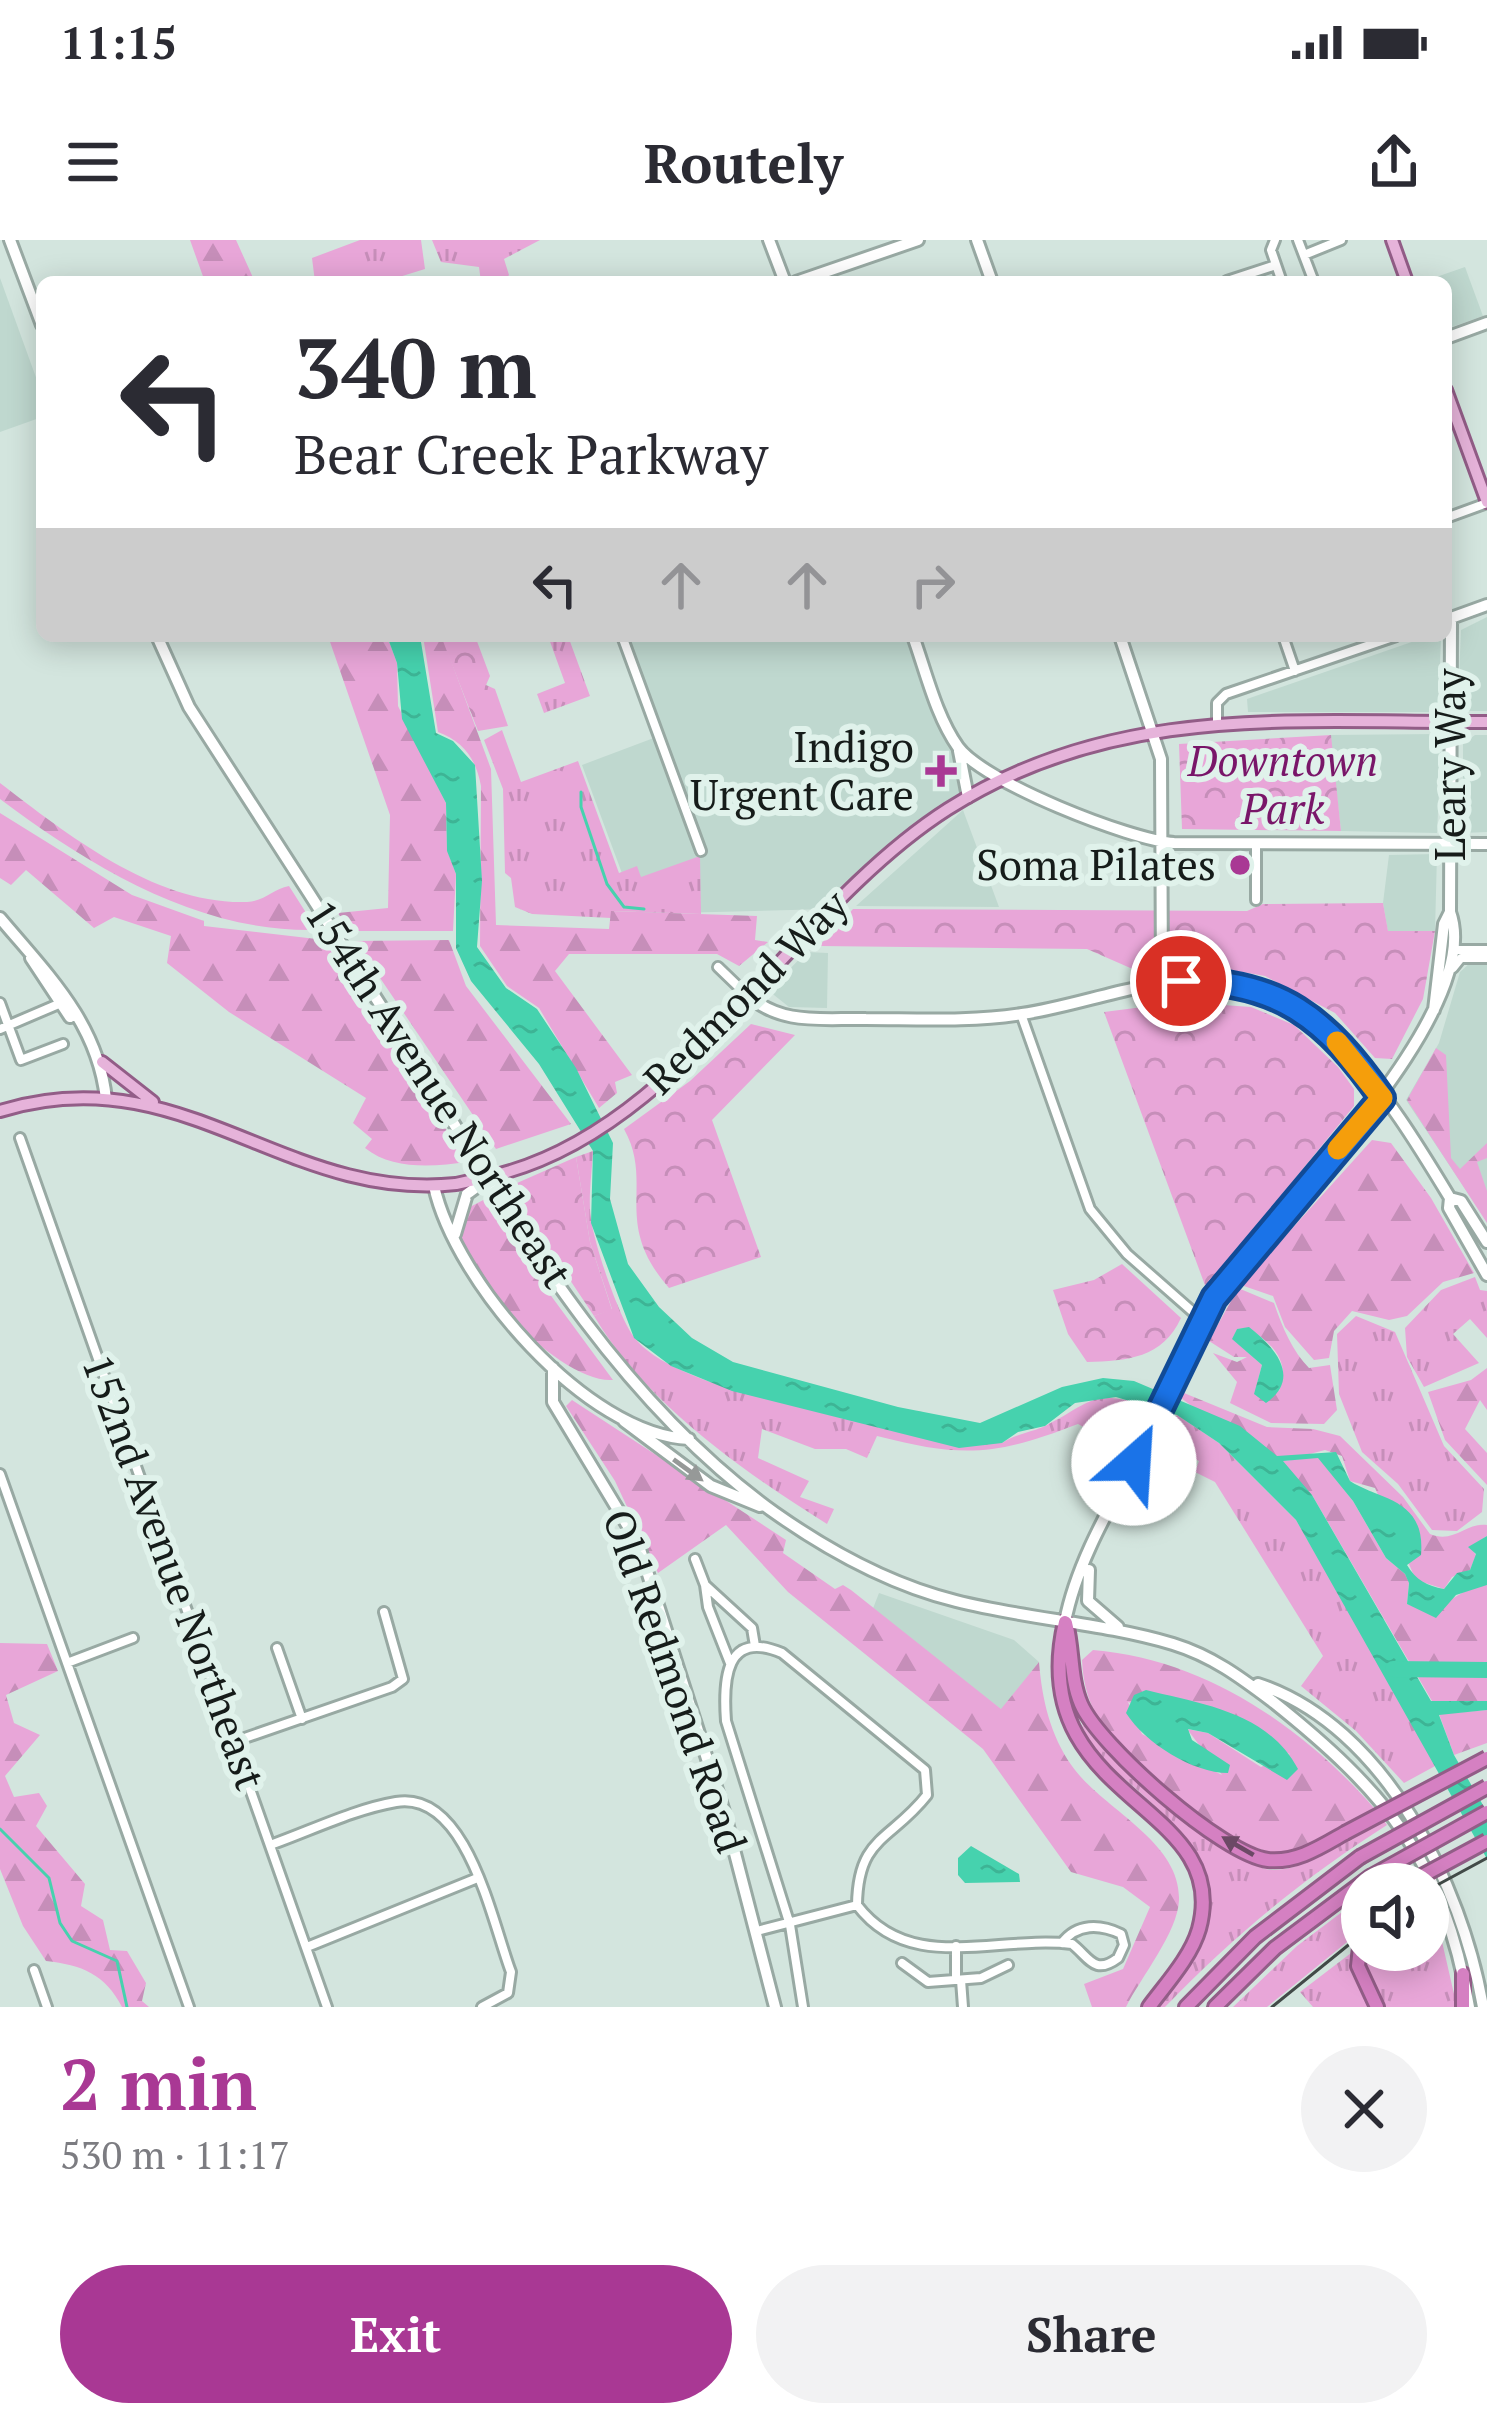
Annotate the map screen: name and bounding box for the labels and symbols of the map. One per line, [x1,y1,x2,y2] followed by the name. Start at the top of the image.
[1421,668,1477,861] street label: Leary Way
[690,718,914,822] place label: Indigo Urgent Care
[1187,732,1378,836] park label: Downtown Park
[925,755,957,787] marker: Indigo Urgent Care
[976,836,1216,892] place label: Soma Pilates
[1227,852,1253,878] marker: Soma Pilates
[631,876,860,1106] street label: Redmond Way
[294,889,586,1298] street label: 154th Avenue Northeast
[1130,930,1232,1032] pin
[70,1346,280,1797] street label: 152nd Avenue Northeast
[1071,1400,1197,1526] position arrow
[672,1457,704,1481] one-way arrow
[591,1502,761,1860] street label: Old Redmond Road
[1221,1837,1255,1858] one-way arrow

